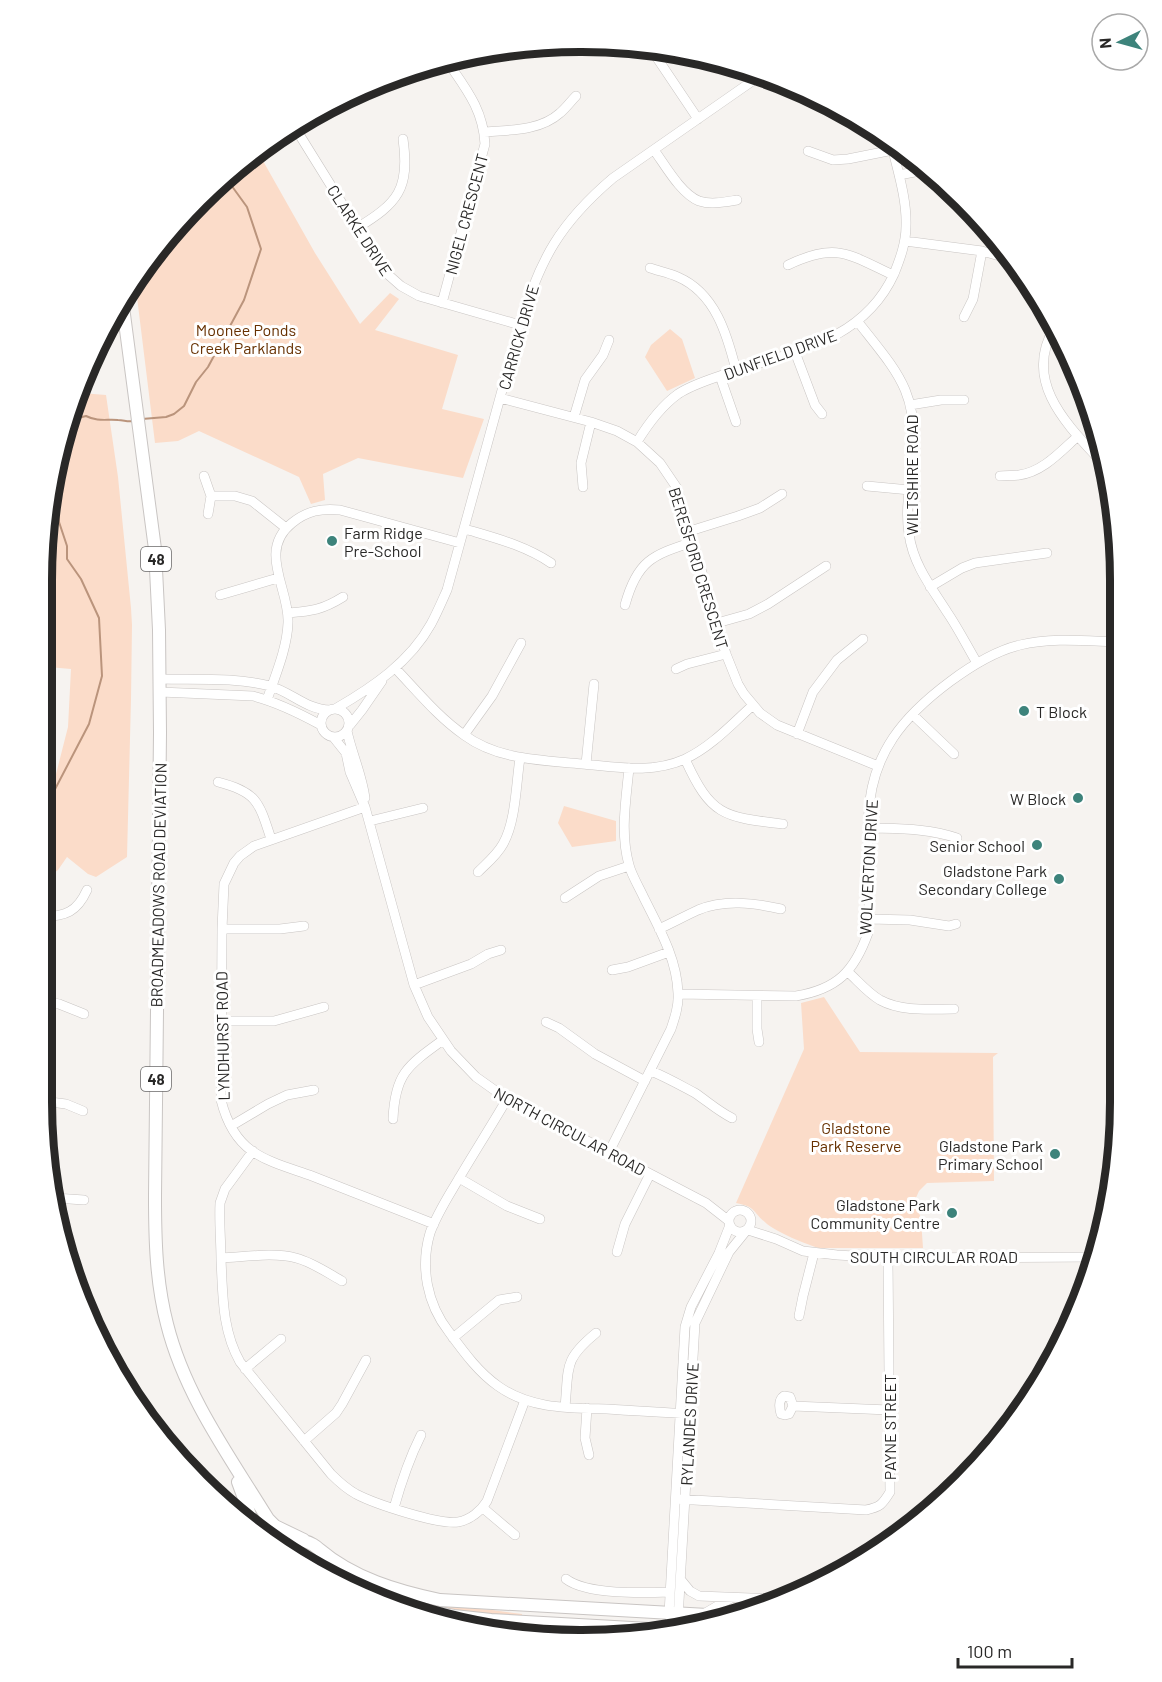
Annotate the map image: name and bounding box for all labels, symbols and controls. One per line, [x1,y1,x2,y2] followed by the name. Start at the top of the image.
[1090,12,1150,72] north arrow
[1095,37,1114,49] text: N
[441,151,491,277] street label: NIGEL CRESCENT
[324,181,396,279] street label: CLARKE DRIVE
[494,282,542,392] street label: CARRICK DRIVE
[190,320,302,357] park label: Moonee Ponds Creek Parklands
[721,325,839,383] street label: DUNFIELD DRIVE
[902,415,921,535] street label: WILTSHIRE ROAD
[665,485,733,651] street label: BERESFORD CRESCENT
[344,523,423,560] place label: Farm Ridge Pre-School
[325,534,339,548] marker: Farm Ridge Pre-School
[141,547,171,571] road number: 48
[1036,702,1087,721] place label: T Block
[1017,704,1031,718] marker: T Block
[146,762,170,1008] street label: BROADMEADOWS ROAD DEVIATION
[1010,789,1066,808] place label: W Block
[1071,791,1085,805] marker: W Block
[855,799,881,935] street label: WOLVERTON DRIVE
[929,836,1025,855] place label: Senior School
[1030,838,1044,852] marker: Senior School
[918,861,1047,898] place label: Gladstone Park Secondary College
[1052,872,1066,886] marker: Gladstone Park Secondary College
[211,971,233,1101] street label: LYNDHURST ROAD
[141,1067,171,1091] road number: 48
[491,1083,649,1179] street label: NORTH CIRCULAR ROAD
[810,1118,902,1155] park label: Gladstone Park Reserve
[938,1136,1043,1173] place label: Gladstone Park Primary School
[1048,1147,1062,1161] marker: Gladstone Park Primary School
[810,1195,940,1232] place label: Gladstone Park Community Centre
[945,1206,959,1220] marker: Gladstone Park Community Centre
[850,1247,1018,1266] street label: SOUTH CIRCULAR ROAD
[676,1362,702,1486] street label: RYLANDES DRIVE
[880,1374,899,1480] street label: PAYNE STREET
[958,1631,1072,1669] scale bar
[967,1640,1012,1662] text: 100 m

